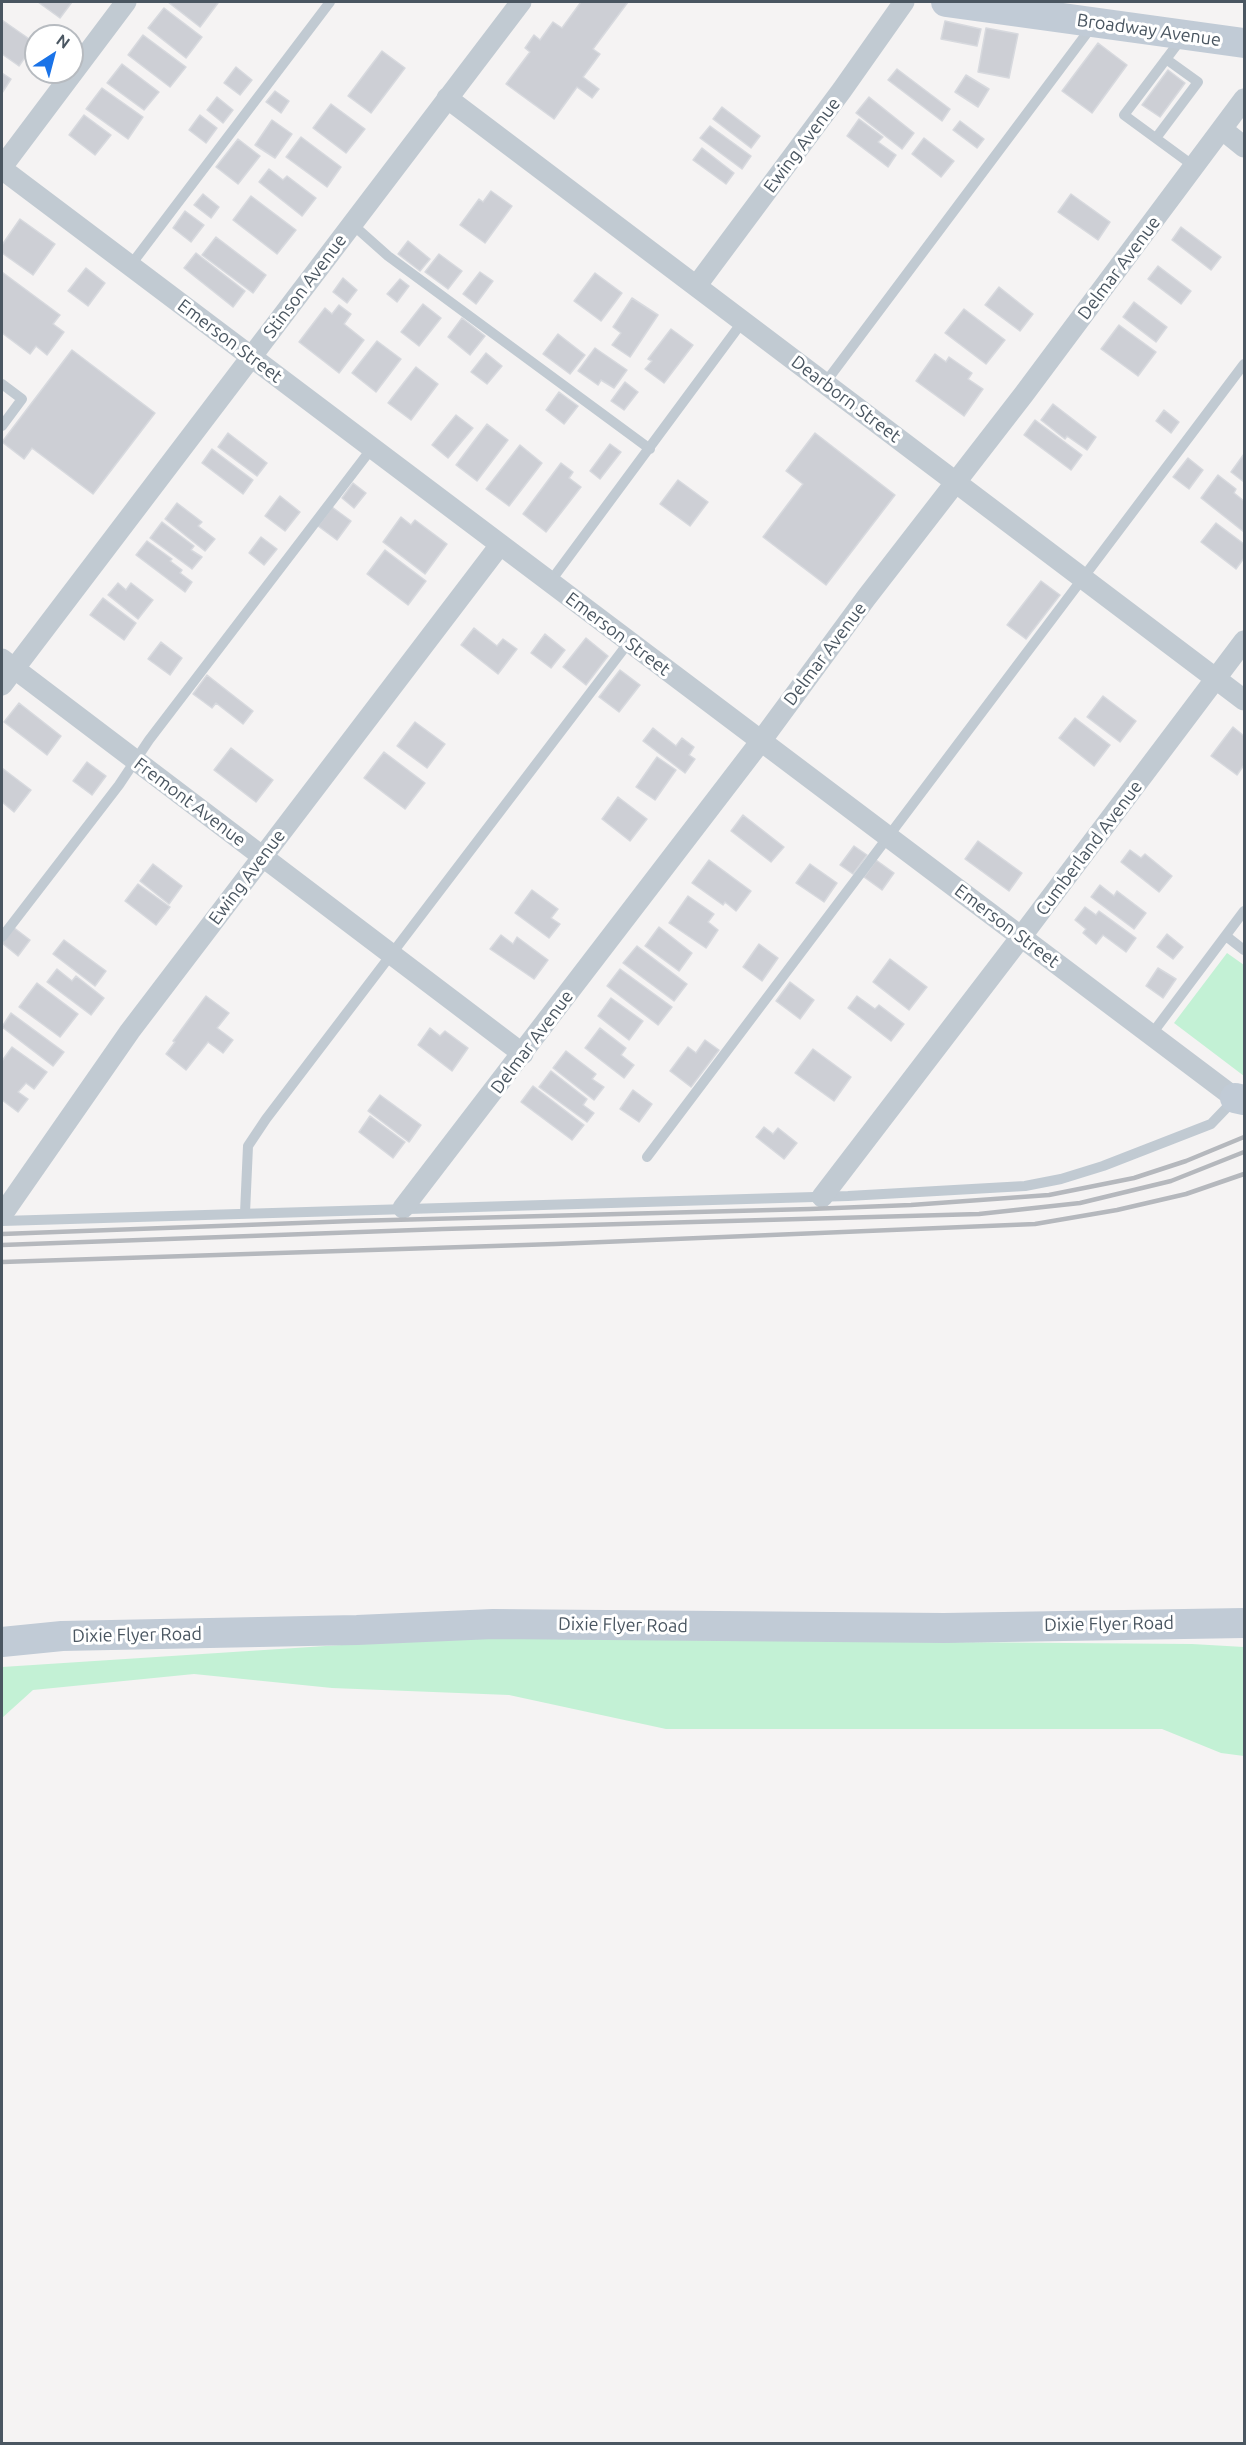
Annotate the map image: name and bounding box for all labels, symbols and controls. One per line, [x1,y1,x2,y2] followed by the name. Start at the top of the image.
[1076,9,1222,51] street label: Broadway Avenue
[24,24,84,84] north arrow
[53,30,74,52] text: N
[759,93,845,197] street label: Ewing Avenue
[1073,212,1165,324] street label: Delmar Avenue
[259,230,351,342] street label: Stinson Avenue
[173,295,287,387] street label: Emerson Street
[787,351,905,447] street label: Dearborn Street
[561,588,675,680] street label: Emerson Street
[779,598,871,710] street label: Delmar Avenue
[130,753,250,851] street label: Fremont Avenue
[1031,776,1147,920] street label: Cumberland Avenue
[204,825,290,929] street label: Ewing Avenue
[950,880,1064,972] street label: Emerson Street
[486,986,578,1098] street label: Delmar Avenue
[1044,1612,1174,1636] street label: Dixie Flyer Road
[558,1613,688,1637] street label: Dixie Flyer Road
[72,1623,202,1647] street label: Dixie Flyer Road

